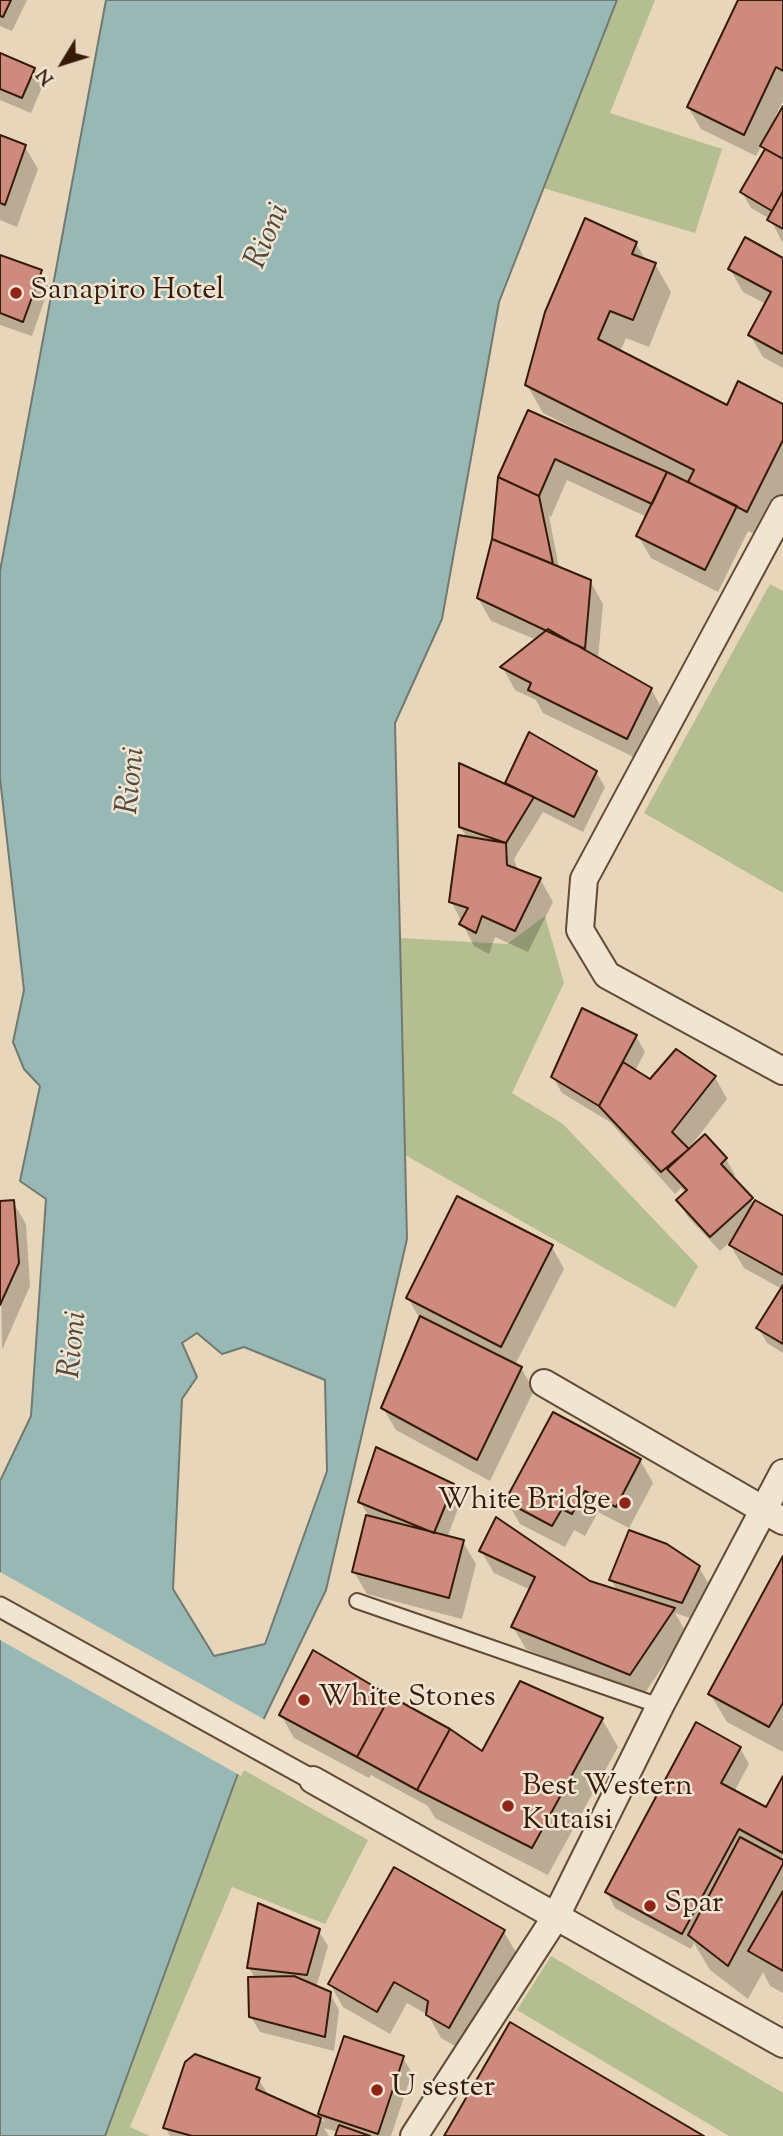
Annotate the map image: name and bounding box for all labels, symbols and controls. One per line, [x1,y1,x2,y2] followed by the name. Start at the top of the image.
[28,28,98,98] north arrow
[31,62,61,91] text: N
[239,199,301,275] water label: Rioni
[30,275,224,311] place label: Sanapiro Hotel
[8,285,24,301] marker: Sanapiro Hotel
[111,746,157,816] water label: Rioni
[53,1310,99,1380] water label: Rioni
[437,1485,611,1521] place label: White Bridge
[617,1495,633,1511] marker: White Bridge
[318,1682,496,1718] place label: White Stones
[296,1692,312,1708] marker: White Stones
[522,1771,693,1842] place label: Best Western Kutaisi
[500,1798,516,1814] marker: Best Western Kutaisi
[664,1888,723,1924] place label: Spar
[642,1898,658,1914] marker: Spar
[391,2072,495,2108] place label: U sester
[369,2082,385,2098] marker: U sester

